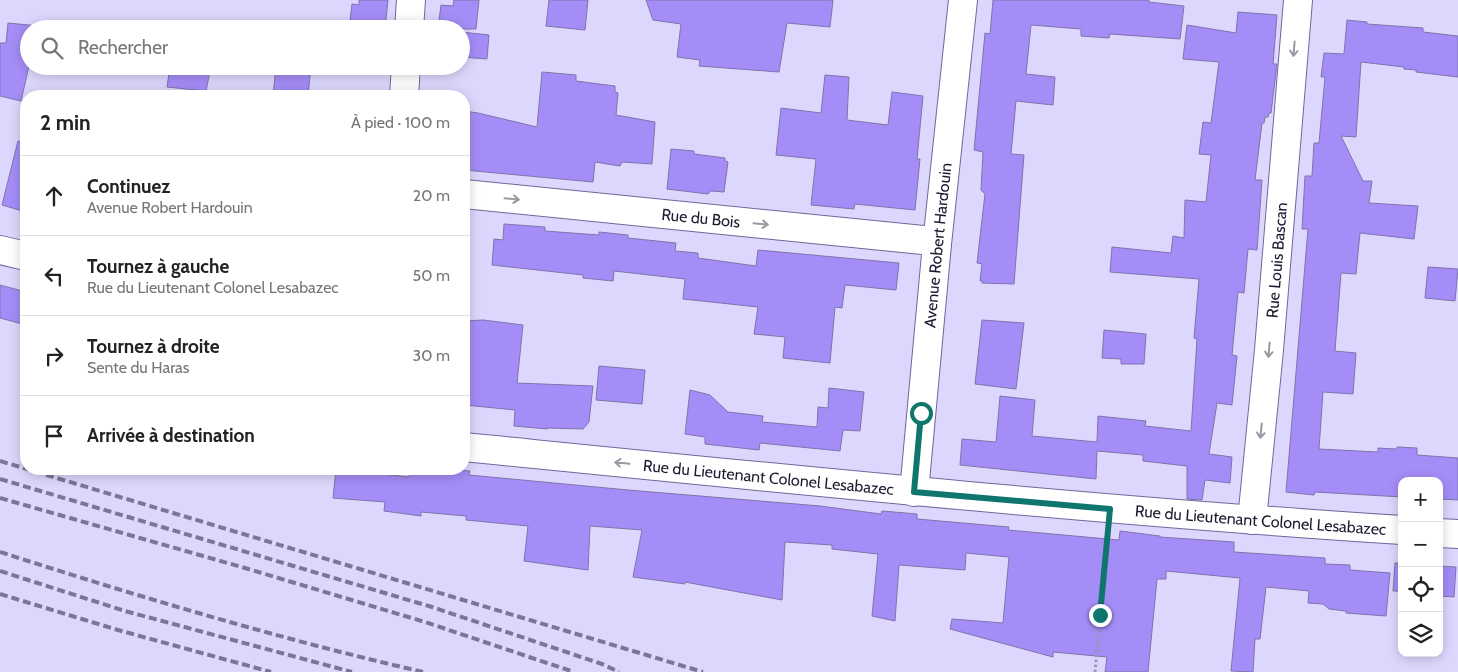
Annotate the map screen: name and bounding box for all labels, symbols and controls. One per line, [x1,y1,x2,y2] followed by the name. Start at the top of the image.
[20,20,470,75] search box
[38,34,66,62] icon: search
[78,36,168,59] text: Rechercher
[1289,40,1299,56] one-way arrow
[40,110,91,135] text: 2 min
[351,113,450,132] text: À pied · 100 m
[920,162,955,329] street label: Avenue Robert Hardouin
[87,175,170,198] text: Continuez
[40,182,68,210] icon: ahead
[413,186,450,205] text: 20 m
[504,194,520,204] one-way arrow
[87,198,253,217] text: Avenue Robert Hardouin
[1262,201,1291,319] street label: Rue Louis Bascan
[661,204,741,231] street label: Rue du Bois
[753,219,769,229] one-way arrow
[87,255,229,278] text: Tournez à gauche
[40,262,68,290] icon: left
[413,266,450,285] text: 50 m
[87,278,339,297] text: Rue du Lieutenant Colonel Lesabazec
[87,335,220,358] text: Tournez à droite
[40,342,68,370] icon: right
[1264,342,1273,358] one-way arrow
[413,346,450,365] text: 30 m
[87,358,189,377] text: Sente du Haras
[910,402,933,425] route start
[40,422,68,450] icon: arrive
[1256,423,1265,439] one-way arrow
[87,424,255,447] text: Arrivée à destination
[642,455,895,499] street label: Rue du Lieutenant Colonel Lesabazec
[614,458,630,468] one-way arrow
[1398,477,1443,657] map controls
[1398,477,1443,522] button: +
[1134,501,1387,538] street label: Rue du Lieutenant Colonel Lesabazec
[1398,522,1443,567] button: −
[1398,567,1443,612] button: locate
[1089,604,1112,627] route end
[1398,612,1443,657] button: layers

